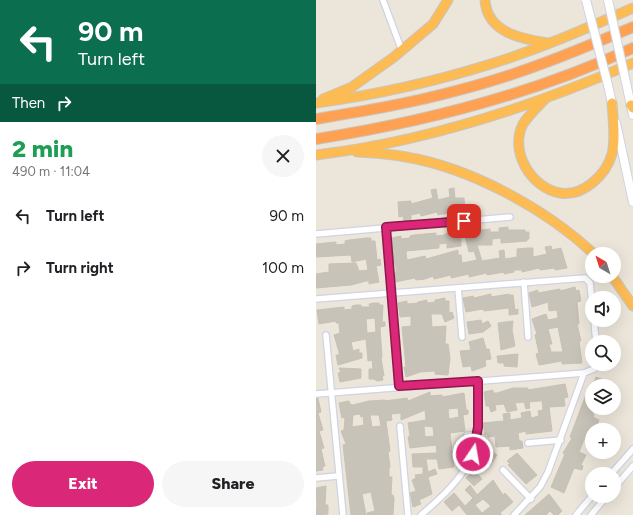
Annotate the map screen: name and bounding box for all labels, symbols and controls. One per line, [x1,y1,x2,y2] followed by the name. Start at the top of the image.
[78,14,143,48] text: 90 m
[12,16,64,68] icon: left
[78,48,145,70] text: Turn left
[53,92,75,114] icon: right
[12,94,45,112] text: Then
[12,134,73,163] text: 2 min
[262,135,304,177] button: close
[12,164,90,179] text: 490 m · 11:04
[447,204,481,238] pin
[12,205,34,227] icon: left
[46,207,104,225] text: Turn left
[269,207,304,225] text: 90 m
[453,210,475,232] icon: arrive
[585,247,621,283] north arrow
[585,247,621,503] map controls
[12,257,34,279] icon: right
[46,259,114,277] text: Turn right
[262,259,304,277] text: 100 m
[585,291,621,327] button: sound
[585,335,621,371] button: search
[585,379,621,415] button: layers
[585,423,621,459] button: +
[452,433,494,475] position arrow
[12,461,154,507] button: Exit
[162,461,304,507] button: Share
[585,467,621,503] button: −

